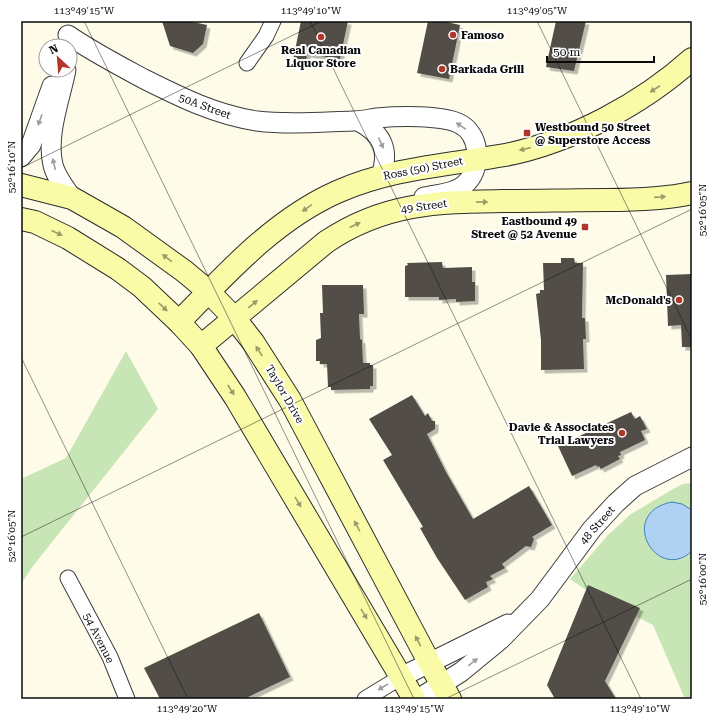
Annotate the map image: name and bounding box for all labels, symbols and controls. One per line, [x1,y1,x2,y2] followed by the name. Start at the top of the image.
[54,5,115,16] text: 113°49'15"W
[281,5,342,16] text: 113°49'10"W
[507,5,568,16] text: 113°49'05"W
[461,29,504,42] place label: Famoso
[448,30,458,40] marker: Famoso
[316,32,326,42] marker: Real Canadian Liquor Store
[38,38,78,78] north arrow
[547,38,654,64] scale bar
[47,42,61,57] text: N
[281,44,362,70] place label: Real Canadian Liquor Store
[553,45,580,59] text: 50 m
[450,63,525,76] place label: Barkada Grill
[437,64,447,74] marker: Barkada Grill
[650,85,660,93] one-way arrow
[177,91,233,122] street label: 50A Street
[37,114,43,126] one-way arrow
[535,121,651,147] place label: Westbound 50 Street @ Superstore Access
[456,122,466,130] one-way arrow
[522,128,532,138] marker: Westbound 50 Street @ Superstore Access
[379,138,385,150] one-way arrow
[6,141,17,193] text: 52°16'10"N
[519,147,531,153] one-way arrow
[382,154,464,183] street label: Ross (50) Street
[50,157,56,170] one-way arrow
[697,184,708,236] text: 52°16'05"N
[654,194,666,201] one-way arrow
[400,197,448,216] street label: 49 Street
[476,199,489,205] one-way arrow
[301,204,312,212] one-way arrow
[471,215,578,241] place label: Eastbound 49 Street @ 52 Avenue
[350,222,361,228] one-way arrow
[580,222,590,232] marker: Eastbound 49 Street @ 52 Avenue
[52,230,63,236] one-way arrow
[162,254,173,262] one-way arrow
[605,294,671,307] place label: McDonald's
[674,295,684,305] marker: McDonald's
[248,300,259,309] one-way arrow
[158,302,168,312] one-way arrow
[256,345,263,357] one-way arrow
[263,363,306,426] street label: Taylor Drive
[227,385,235,395] one-way arrow
[509,421,614,447] place label: Davie & Associates Trial Lawyers
[617,428,627,438] marker: Davie & Associates Trial Lawyers
[294,496,301,508] one-way arrow
[577,503,618,547] street label: 48 Street
[6,510,17,562] text: 52°16'05"N
[353,520,360,531] one-way arrow
[697,553,708,605] text: 52°16'00"N
[360,608,367,620] one-way arrow
[80,611,117,665] street label: 54 Avenue
[414,635,421,646] one-way arrow
[468,657,479,666] one-way arrow
[377,684,389,691] one-way arrow
[157,703,218,714] text: 113°49'20"W
[384,703,445,714] text: 113°49'15"W
[610,703,671,714] text: 113°49'10"W

